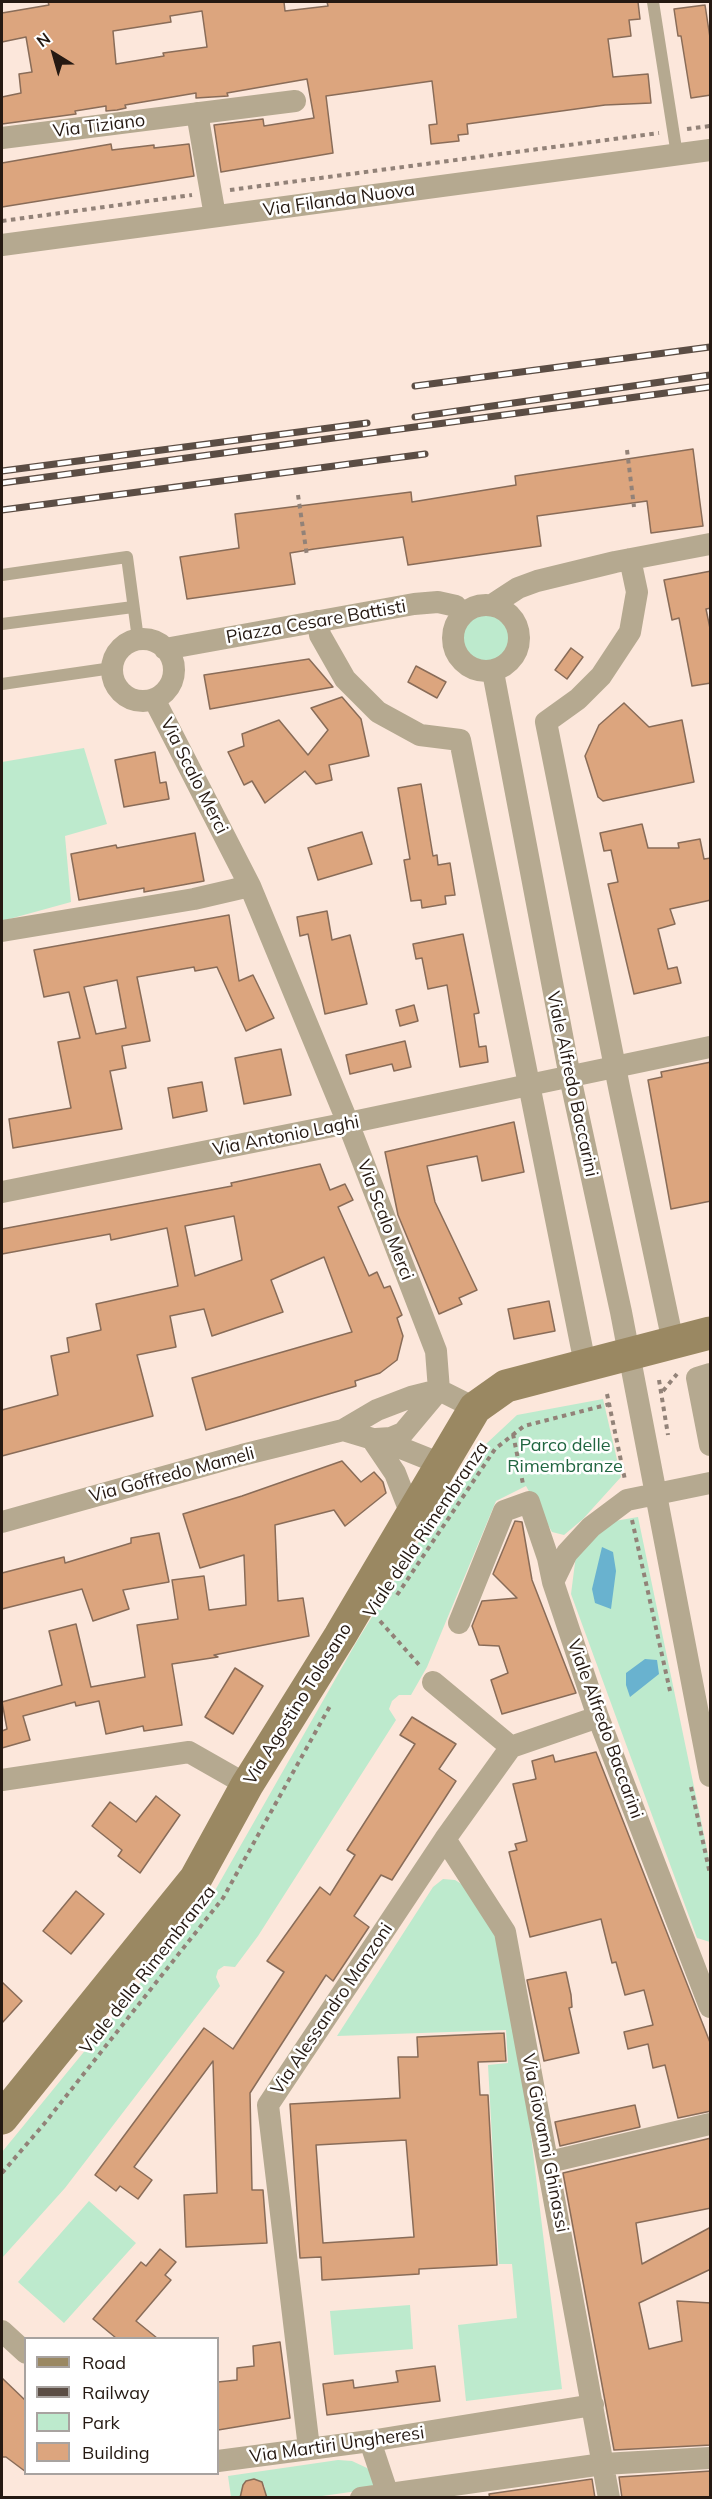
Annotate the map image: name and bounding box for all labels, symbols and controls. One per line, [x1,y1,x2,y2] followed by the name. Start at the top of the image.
[24,24,84,84] north arrow
[32,28,54,51] text: N
[52,110,146,142] street label: Via Tiziano
[262,179,416,221] street label: Via Filanda Nuova
[224,596,408,648] street label: Piazza Cesare Battisti
[155,714,233,838] street label: Via Scalo Merci
[542,989,602,1179] street label: Viale Alfredo Baccarini
[211,1111,361,1161] street label: Via Antonio Laghi
[352,1157,418,1283] street label: Via Scalo Merci
[507,1435,623,1478] park label: Parco delle Rimembranze
[359,1438,493,1622] street label: Viale della Rimembranza
[87,1443,257,1507] street label: Via Goffredo Mameli
[239,1619,357,1789] street label: Via Agostino Tolosano
[563,1636,647,1822] street label: Viale Alfredo Baccarini
[76,1881,220,2059] street label: Viale della Rimembranza
[267,1919,397,2099] street label: Via Alessandro Manzoni
[517,2052,573,2234] street label: Via Giovanni Ghinassi
[24,2337,219,2475] legend
[82,2351,126,2374] text: Road
[82,2381,150,2404] text: Railway
[82,2411,120,2434] text: Park
[248,2422,426,2468] street label: Via Martiri Ungheresi
[82,2441,150,2464] text: Building

